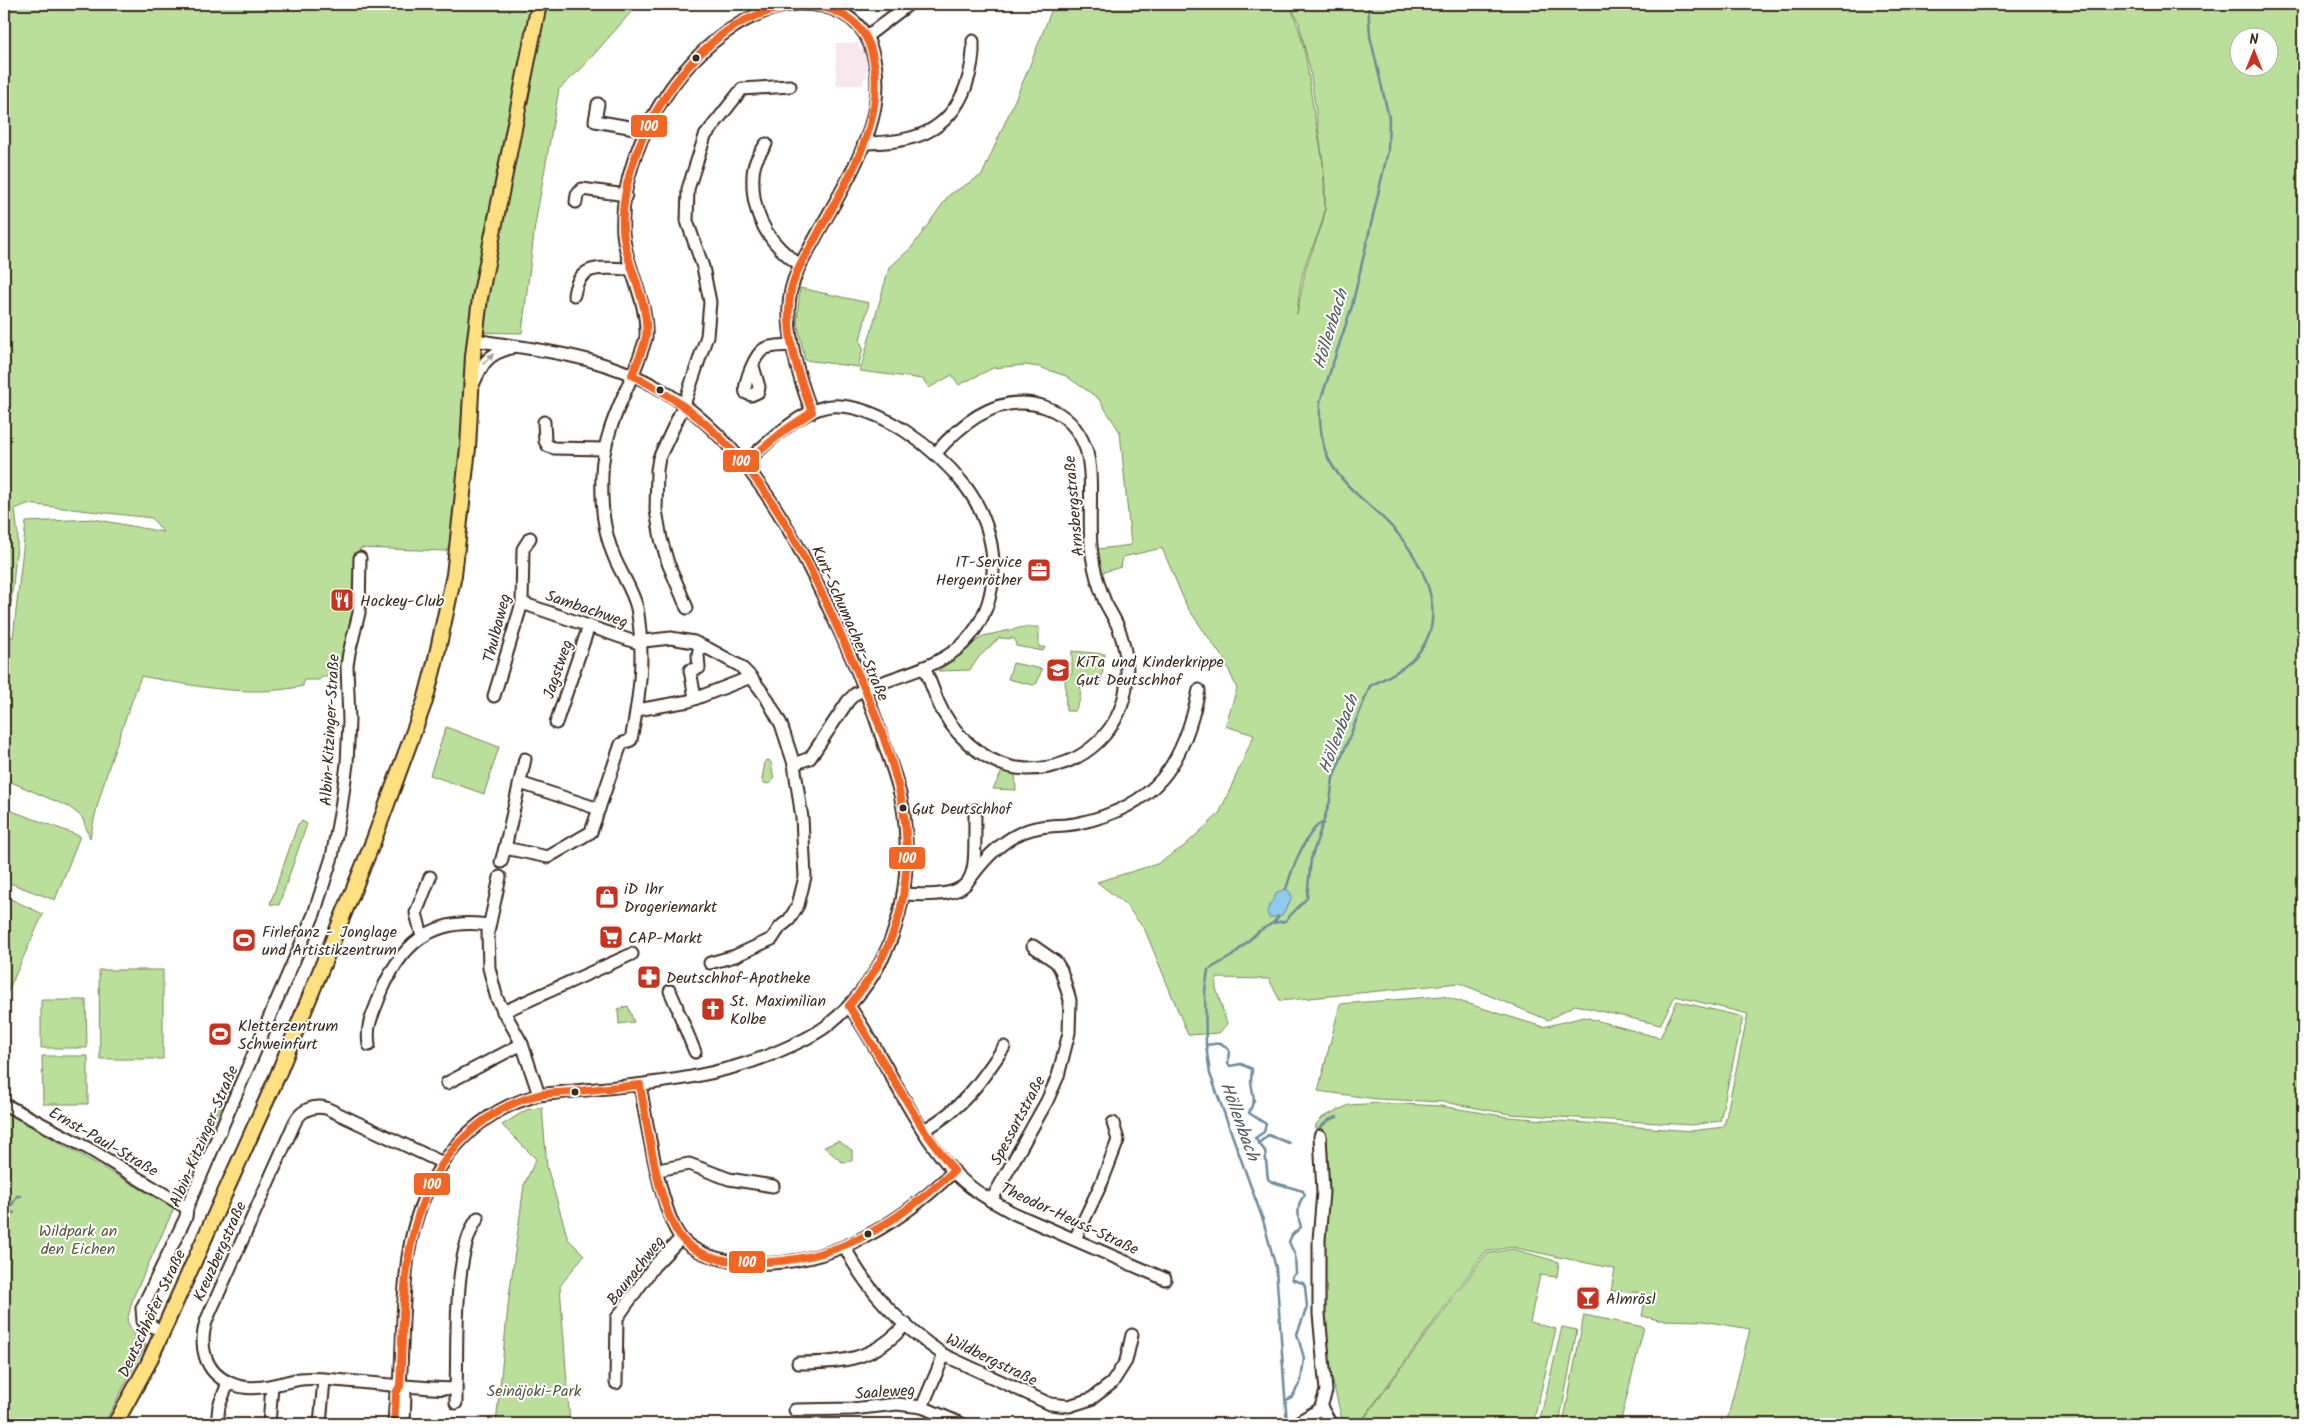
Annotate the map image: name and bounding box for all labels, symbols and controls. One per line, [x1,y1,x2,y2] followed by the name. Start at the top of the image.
[2230,28,2280,78] north arrow
[2250,29,2259,51] text: N
[691,53,701,63] unlabelled marker
[630,114,668,138] line badge: 100
[640,116,659,138] text: 100
[1306,285,1358,373] water label: Höllenbach
[482,353,494,365] one-way arrow
[655,385,665,395] unlabelled marker
[722,449,760,473] line badge: 100
[732,451,751,473] text: 100
[1058,454,1091,557] street label: Arnsbergstraße
[804,542,895,705] street label: Kurt-Schumacher-Straße
[936,550,1024,593] place label: IT-Service Hergenröther
[1026,557,1052,583] office icon: IT-Service Hergenröther
[542,584,631,635] street label: Sambachweg
[329,587,355,613] restaurant icon: Hockey-Club
[360,589,445,614] place label: Hockey-Club
[477,591,518,665] street label: Thulbaweg
[537,636,580,702] street label: Jagstweg
[1076,650,1224,693] place label: KiTa und Kinderkrippe Gut Deutschhof
[314,653,347,807] street label: Albin-Kitzinger-Straße
[1045,657,1071,683] school or university icon: KiTa und Kinderkrippe Gut Deutschhof
[1311,690,1368,778] water label: Höllenbach
[912,798,1013,822] place label: Gut Deutschhof
[898,803,908,813] marker: Gut Deutschhof
[888,846,926,870] line badge: 100
[898,848,917,870] text: 100
[624,877,718,920] place label: iD Ihr Drogeriemarkt
[594,884,620,910] shop icon: iD Ihr Drogeriemarkt
[262,920,397,963] place label: Firlefanz - Jonglage und Artistikzentrum
[598,924,624,950] supermarket icon: CAP-Markt
[628,926,703,951] place label: CAP-Markt
[231,927,257,953] sports icon: Firlefanz - Jonglage und Artistikzentrum
[636,964,662,990] pharmacy icon: Deutschhof-Apotheke
[666,966,810,991] place label: Deutschhof-Apotheke
[730,989,826,1032] place label: St. Maximilian Kolbe
[700,996,726,1022] church icon: St. Maximilian Kolbe
[238,1014,338,1057] place label: Kletterzentrum Schweinfurt
[207,1021,233,1047] sports icon: Kletterzentrum Schweinfurt
[163,1062,246,1211] street label: Albin-Kitzinger-Straße
[984,1071,1052,1170] street label: Spessartstraße
[1211,1078,1267,1166] water label: Höllenbach
[570,1087,580,1097] unlabelled marker
[44,1101,163,1184] street label: Ernst-Paul-Straße
[413,1172,451,1196] line badge: 100
[423,1174,442,1196] text: 100
[996,1176,1143,1262] street label: Theodor-Heuss-Straße
[187,1197,254,1306] street label: Kreuzbergstraße
[39,1219,117,1262] park label: Wildpark an den Eichen
[863,1229,873,1239] unlabelled marker
[601,1231,671,1311] street label: Baunachweg
[112,1245,193,1382] street label: Deutschhöfer Straße
[728,1250,766,1274] line badge: 100
[738,1252,757,1274] text: 100
[1575,1285,1601,1311] bar icon: Almrösl
[1606,1287,1656,1312] place label: Almrösl
[941,1327,1041,1393] street label: Wildbergstraße
[854,1378,916,1407] street label: Saaleweg
[487,1379,582,1404] park label: Seinäjoki-Park

